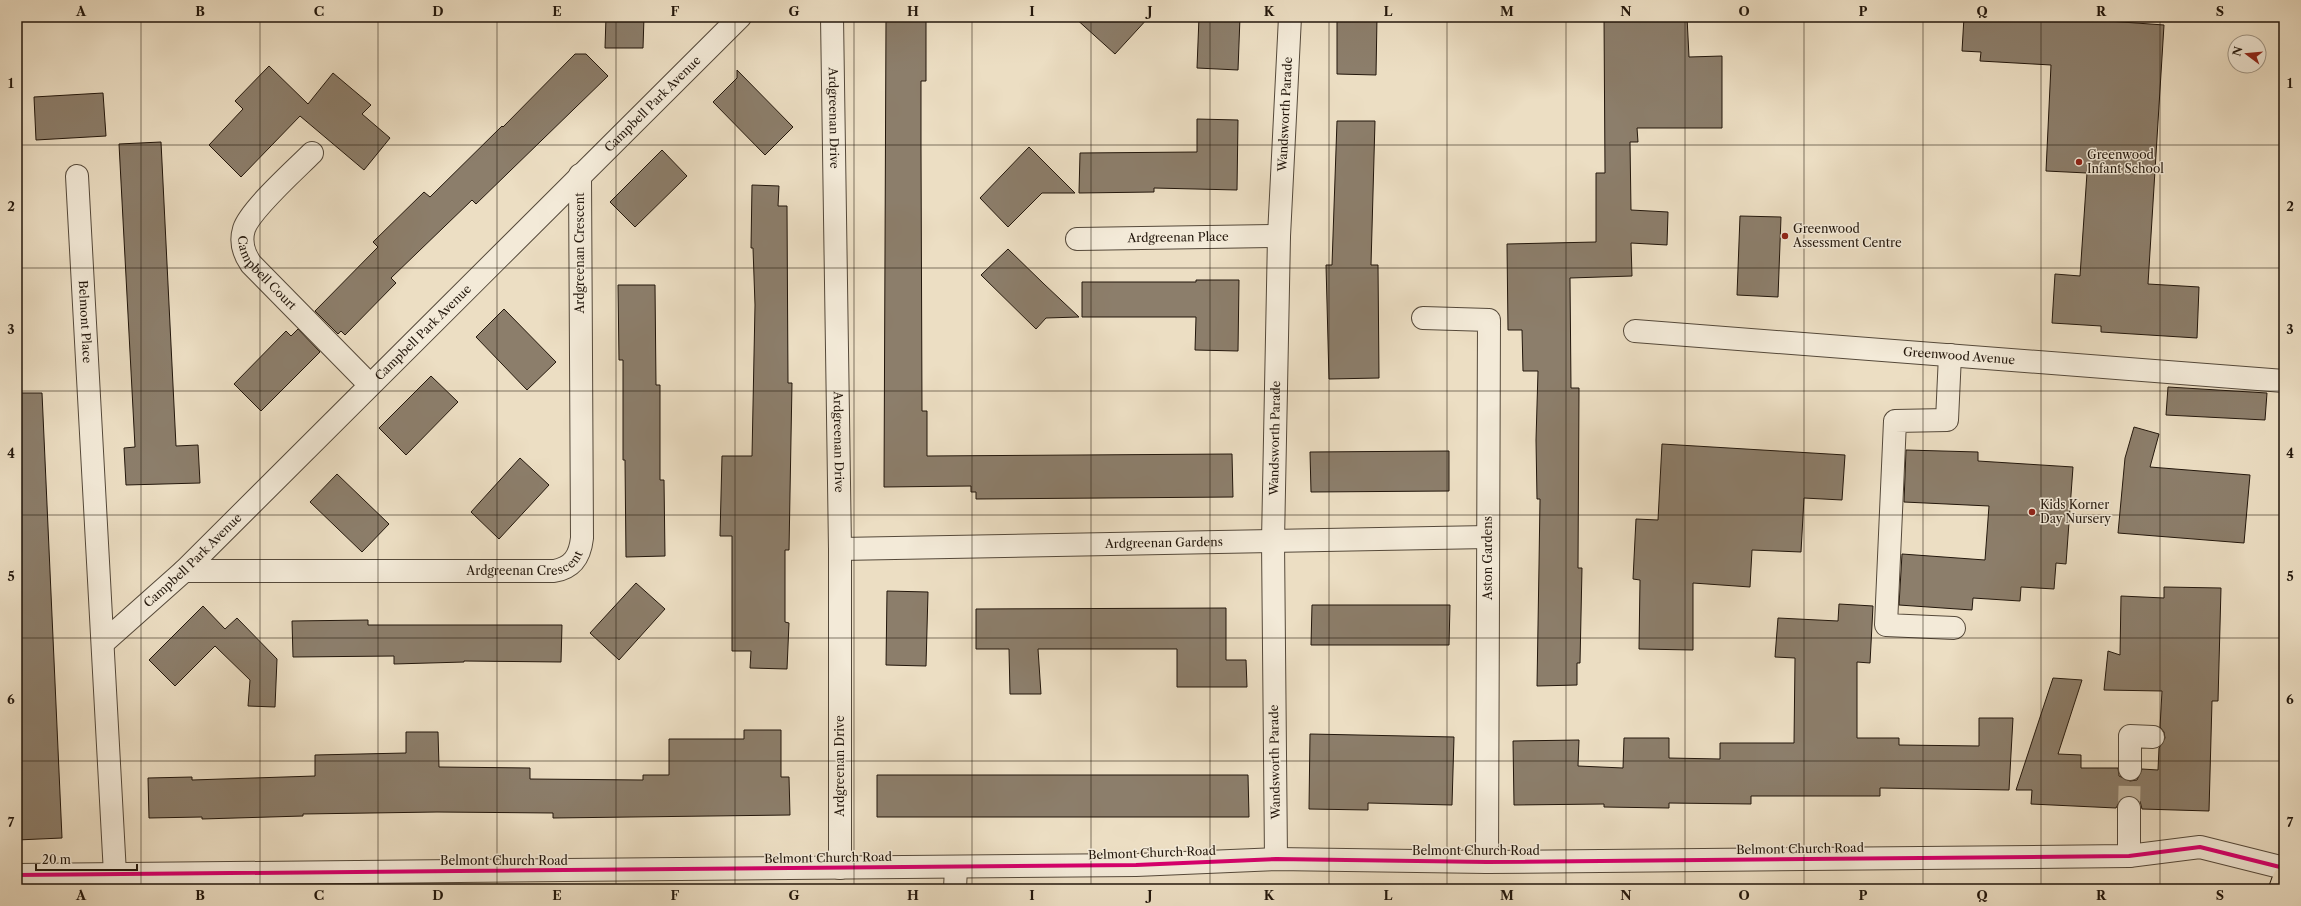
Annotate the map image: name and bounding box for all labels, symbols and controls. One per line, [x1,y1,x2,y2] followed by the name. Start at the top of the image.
[75,3,87,19] text: A
[195,3,205,19] text: B
[314,3,324,19] text: C
[432,3,444,19] text: D
[552,3,562,19] text: E
[671,3,680,19] text: F
[788,3,800,19] text: G
[907,3,919,19] text: H
[1029,3,1035,19] text: I
[1145,3,1153,19] text: J
[1264,3,1275,19] text: K
[1384,3,1393,19] text: L
[1500,3,1514,19] text: M
[1620,3,1632,19] text: N
[1738,3,1750,19] text: O
[1859,3,1868,19] text: P
[1976,3,1988,19] text: Q
[2096,3,2107,19] text: R
[2216,3,2224,19] text: S
[2227,34,2267,74] north arrow
[2229,44,2246,58] text: N
[601,52,704,155] street label: Campbell Park Avenue
[1274,56,1295,173] street label: Wandsworth Parade
[826,66,842,169] street label: Ardgreenan Drive
[8,75,14,91] text: 1
[2287,75,2293,91] text: 1
[2087,147,2164,176] place label: Greenwood Infant School
[2074,157,2084,167] marker: Greenwood Infant School
[572,192,587,315] street label: Ardgreenan Crescent
[7,198,15,214] text: 2
[2286,198,2294,214] text: 2
[1792,221,1902,250] place label: Greenwood Assessment Centre
[1126,229,1229,245] street label: Ardgreenan Place
[1780,231,1790,241] marker: Greenwood Assessment Centre
[235,235,300,313] street label: Campbell Court
[76,280,95,364] street label: Belmont Place
[372,281,474,383] street label: Campbell Park Avenue
[7,321,15,337] text: 3
[2286,321,2294,337] text: 3
[1902,344,2016,367] street label: Greenwood Avenue
[1266,380,1283,497] street label: Wandsworth Parade
[831,390,847,493] street label: Ardgreenan Drive
[7,445,15,461] text: 4
[2286,445,2294,461] text: 4
[2040,497,2111,526] place label: Kids Korner Day Nursery
[2027,507,2037,517] marker: Kids Korner Day Nursery
[140,510,245,610] street label: Campbell Park Avenue
[1480,516,1495,601] street label: Aston Gardens
[1104,534,1223,551] street label: Ardgreenan Gardens
[465,548,586,578] street label: Ardgreenan Crescent
[7,568,15,584] text: 5
[2286,568,2294,584] text: 5
[7,691,15,707] text: 6
[2286,691,2294,707] text: 6
[1266,704,1283,821] street label: Wandsworth Parade
[832,715,847,818] street label: Ardgreenan Drive
[8,814,15,830] text: 7
[2287,814,2294,830] text: 7
[1736,840,1865,857] street label: Belmont Church Road
[1088,843,1217,862] street label: Belmont Church Road
[1412,843,1541,858] street label: Belmont Church Road
[36,846,137,872] scale bar
[764,849,893,866] street label: Belmont Church Road
[42,852,71,867] text: 20 m
[440,853,569,868] street label: Belmont Church Road
[75,887,87,903] text: A
[195,887,205,903] text: B
[314,887,324,903] text: C
[432,887,444,903] text: D
[552,887,562,903] text: E
[671,887,680,903] text: F
[788,887,800,903] text: G
[907,887,919,903] text: H
[1029,887,1035,903] text: I
[1145,887,1153,903] text: J
[1264,887,1275,903] text: K
[1384,887,1393,903] text: L
[1500,887,1514,903] text: M
[1620,887,1632,903] text: N
[1738,887,1750,903] text: O
[1859,887,1868,903] text: P
[1976,887,1988,903] text: Q
[2096,887,2107,903] text: R
[2216,887,2224,903] text: S

